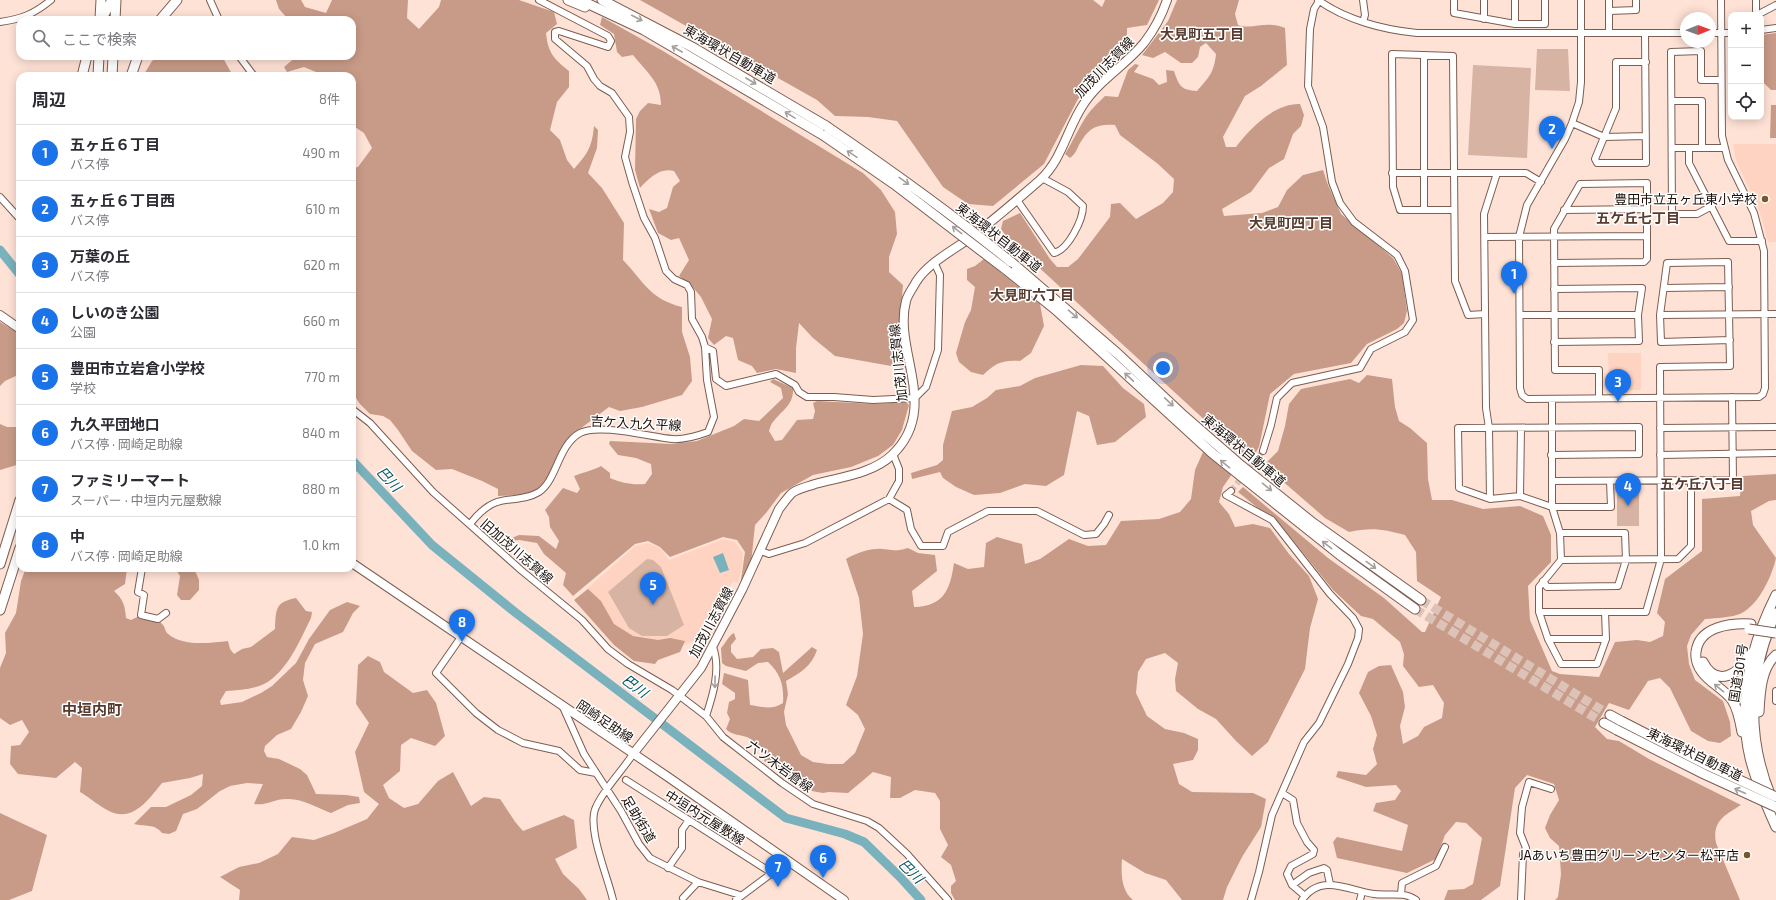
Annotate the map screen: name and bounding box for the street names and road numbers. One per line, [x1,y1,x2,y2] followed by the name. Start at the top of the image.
[681,21,779,87] street label: 東海環状自動車道
[1071,33,1137,101] street label: 加茂川志賀線
[953,199,1045,275] street label: 東海環状自動車道
[886,323,910,403] street label: 加茂川志賀線
[1199,410,1289,490] street label: 東海環状自動車道
[590,413,682,433] street label: 吉ケ入九久平線
[477,515,557,587] street label: 旧加茂川志賀線
[686,584,736,660] street label: 加茂川志賀線
[1725,642,1751,704] street label: 国道301号
[574,696,636,746] street label: 岡崎足助線
[1645,724,1745,784] street label: 東海環状自動車道
[744,737,816,795] street label: 六ツ木岩倉線
[662,786,748,848] street label: 中垣内元屋敷線
[619,793,659,845] street label: 足助街道

